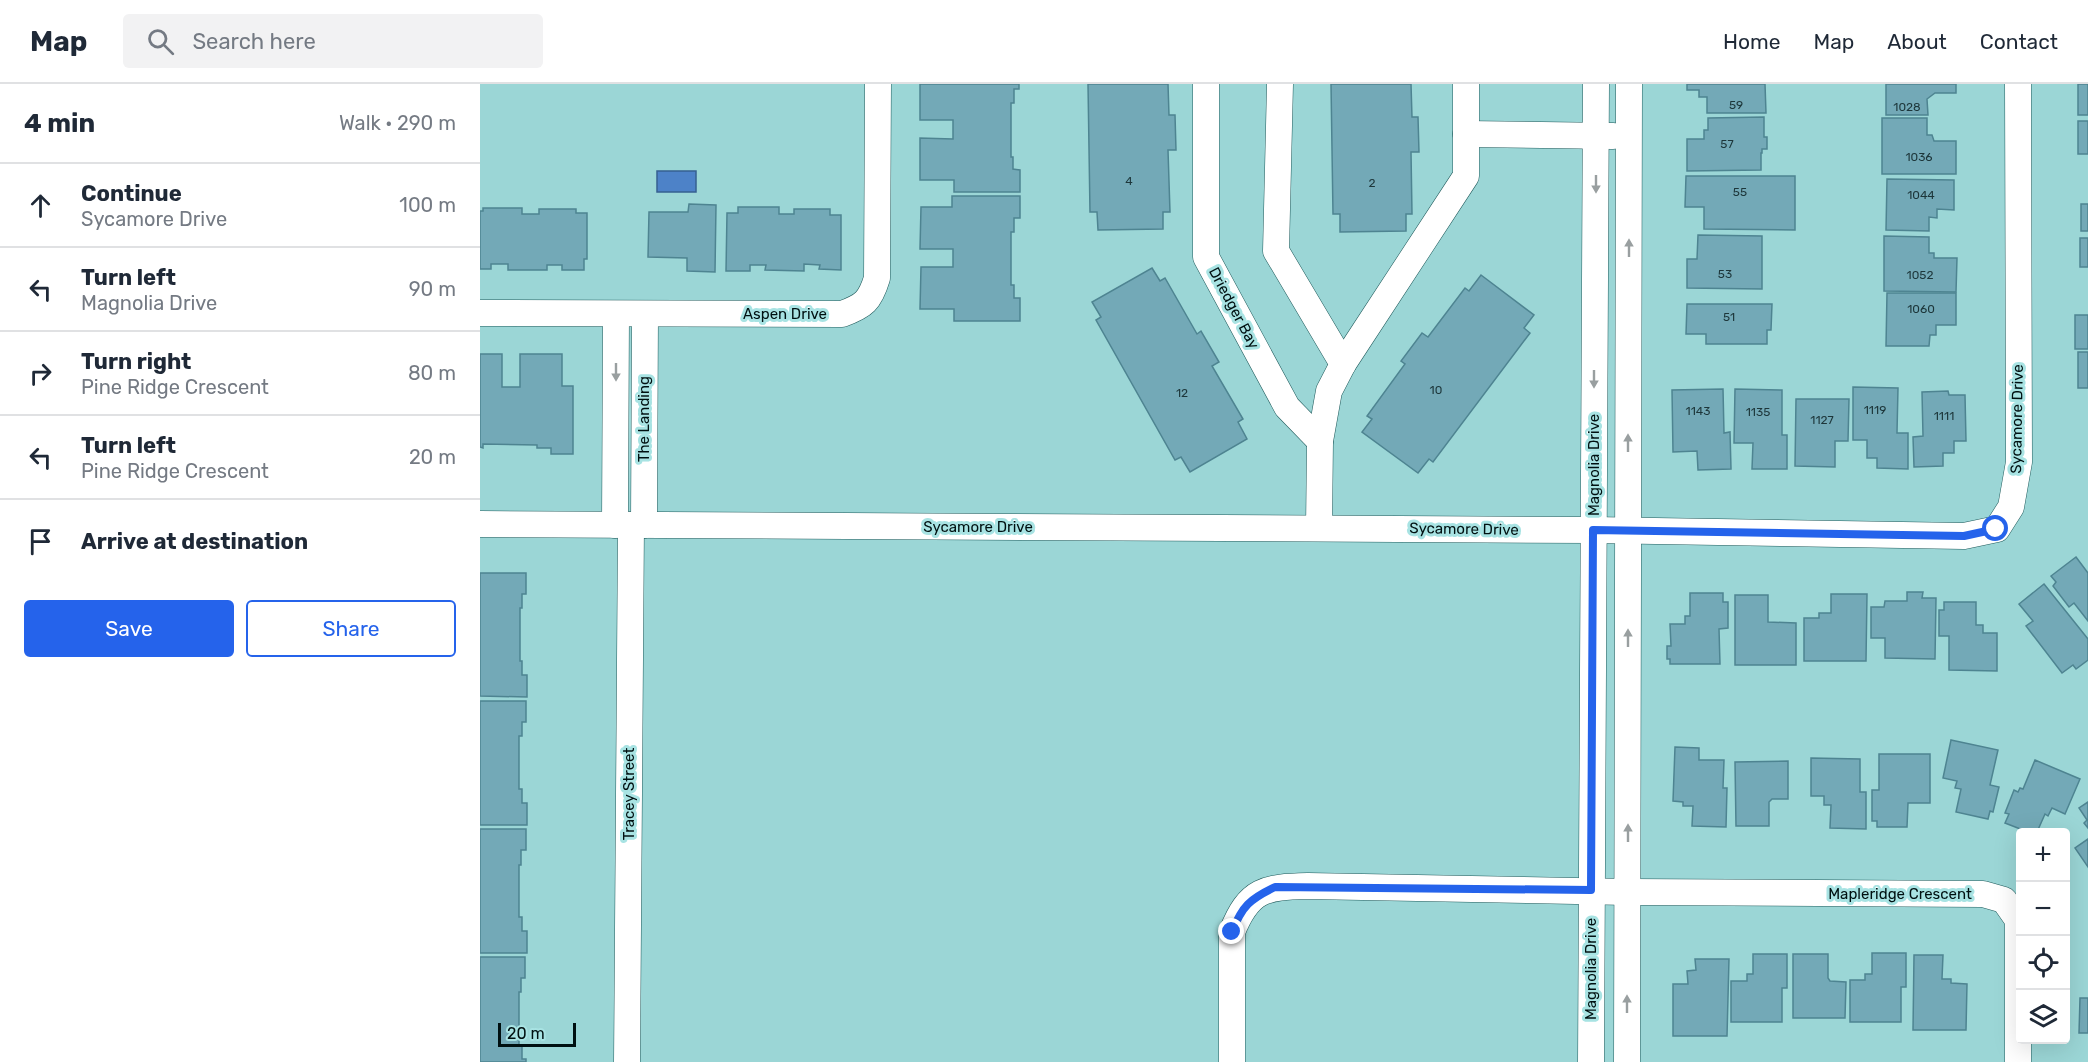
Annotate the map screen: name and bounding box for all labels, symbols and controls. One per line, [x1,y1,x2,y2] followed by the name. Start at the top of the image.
[123,14,543,68] search box
[30,25,87,58] text: Map
[144,25,177,58] icon: search
[192,28,316,55] text: Search here
[1723,29,1780,54] text: Home
[1813,29,1854,54] text: Map
[1887,29,1947,54] text: About
[1980,29,2058,54] text: Contact
[1729,98,1743,112] house number: 59
[1893,100,1921,114] house number: 1028
[24,108,95,139] text: 4 min
[339,111,456,135] text: Walk · 290 m
[1720,137,1734,151] house number: 57
[1905,150,1933,164] house number: 1036
[1125,174,1133,188] house number: 4
[1591,175,1601,194] one-way arrow
[1368,176,1376,190] house number: 2
[81,180,182,207] text: Continue
[1733,185,1747,199] house number: 55
[1907,188,1935,202] house number: 1044
[24,189,57,222] icon: ahead
[399,193,456,217] text: 100 m
[81,207,227,231] text: Sycamore Drive
[1624,239,1634,258] one-way arrow
[81,264,176,291] text: Turn left
[1205,264,1263,352] street label: Driedger Bay
[1718,267,1732,281] house number: 53
[1907,268,1933,282] house number: 1052
[24,273,57,306] icon: left
[409,277,456,301] text: 90 m
[81,291,217,315] text: Magnolia Drive
[1907,302,1935,316] house number: 1060
[743,305,827,323] street label: Aspen Drive
[1723,310,1735,324] house number: 51
[81,348,191,375] text: Turn right
[24,357,57,390] icon: right
[408,361,456,385] text: 80 m
[611,363,621,382] one-way arrow
[2007,364,2027,474] street label: Sycamore Drive
[1590,370,1599,389] one-way arrow
[81,375,269,399] text: Pine Ridge Crescent
[635,376,653,462] street label: The Landing
[1430,383,1442,397] house number: 10
[1176,386,1188,400] house number: 12
[1864,403,1886,417] house number: 1119
[1686,404,1710,418] house number: 1143
[1746,405,1770,419] house number: 1135
[1934,409,1954,423] house number: 1111
[1810,413,1834,427] house number: 1127
[1585,414,1603,516] street label: Magnolia Drive
[81,432,176,459] text: Turn left
[1623,434,1633,453] one-way arrow
[24,441,57,474] icon: left
[409,445,456,469] text: 20 m
[81,459,269,483] text: Pine Ridge Crescent
[1982,515,2008,541] route start
[923,518,1033,536] street label: Sycamore Drive
[1409,519,1519,539] street label: Sycamore Drive
[24,525,57,558] icon: arrive
[81,528,308,555] text: Arrive at destination
[24,600,234,657] button: Save
[246,600,456,657] button: Share
[1623,629,1633,648] one-way arrow
[620,748,638,840] street label: Tracey Street
[1623,824,1633,843] one-way arrow
[2016,828,2070,1044] map controls
[2016,828,2070,882] button: +
[2016,882,2070,936] button: −
[1828,885,1972,903] street label: Mapleridge Crescent
[1218,918,1244,944] route end
[1582,918,1600,1020] street label: Magnolia Drive
[2016,936,2070,990] button: locate
[2016,990,2070,1044] button: layers
[1622,994,1632,1013] one-way arrow
[498,1020,576,1048] scale bar
[507,1024,545,1043] text: 20 m

